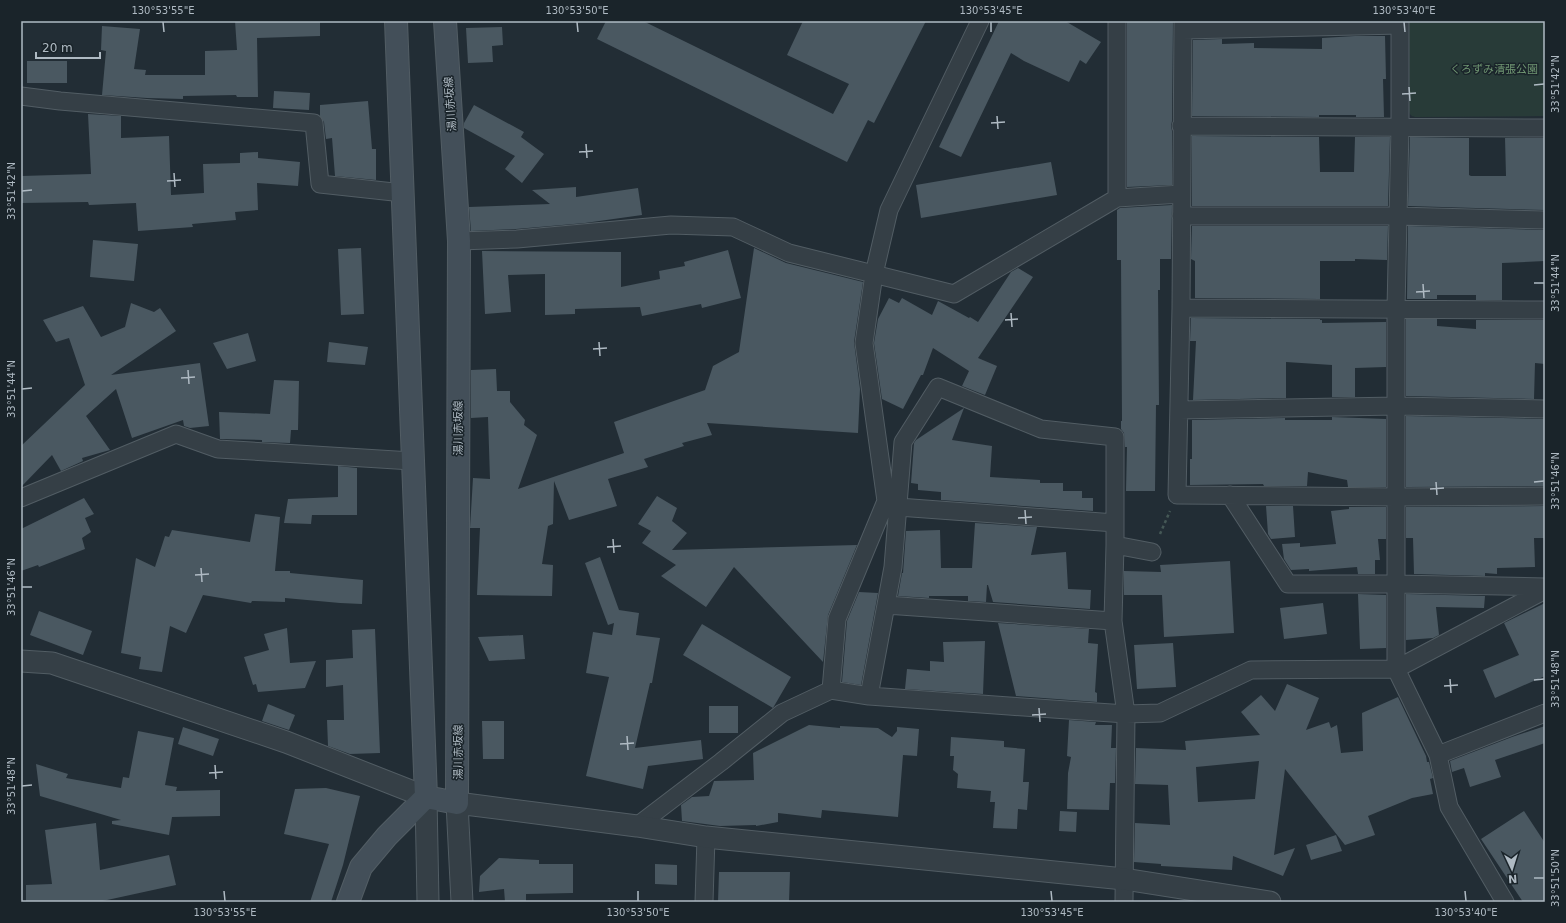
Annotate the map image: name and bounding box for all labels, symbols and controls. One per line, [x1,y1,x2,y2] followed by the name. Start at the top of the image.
[131,5,195,16] text: 130°53'55"E
[545,5,609,16] text: 130°53'50"E
[959,5,1023,16] text: 130°53'45"E
[1372,5,1436,16] text: 130°53'40"E
[36,34,100,60] scale bar
[42,41,73,55] text: 20 m
[1550,55,1561,113] text: 33°51'42"N
[1450,63,1538,76] park label: くろずみ清張公園
[442,76,459,132] street label: 湯川赤坂線
[6,162,17,220] text: 33°51'42"N
[1550,254,1561,312] text: 33°51'44"N
[6,360,17,418] text: 33°51'44"N
[452,401,465,456] street label: 湯川赤坂線
[1550,452,1561,510] text: 33°51'46"N
[6,558,17,616] text: 33°51'46"N
[1550,650,1561,708] text: 33°51'48"N
[452,725,465,780] street label: 湯川赤坂線
[6,757,17,815] text: 33°51'48"N
[1492,849,1532,889] north arrow
[1550,849,1561,907] text: 33°51'50"N
[1508,872,1518,885] text: N
[193,907,257,918] text: 130°53'55"E
[606,907,670,918] text: 130°53'50"E
[1020,907,1084,918] text: 130°53'45"E
[1434,907,1498,918] text: 130°53'40"E

